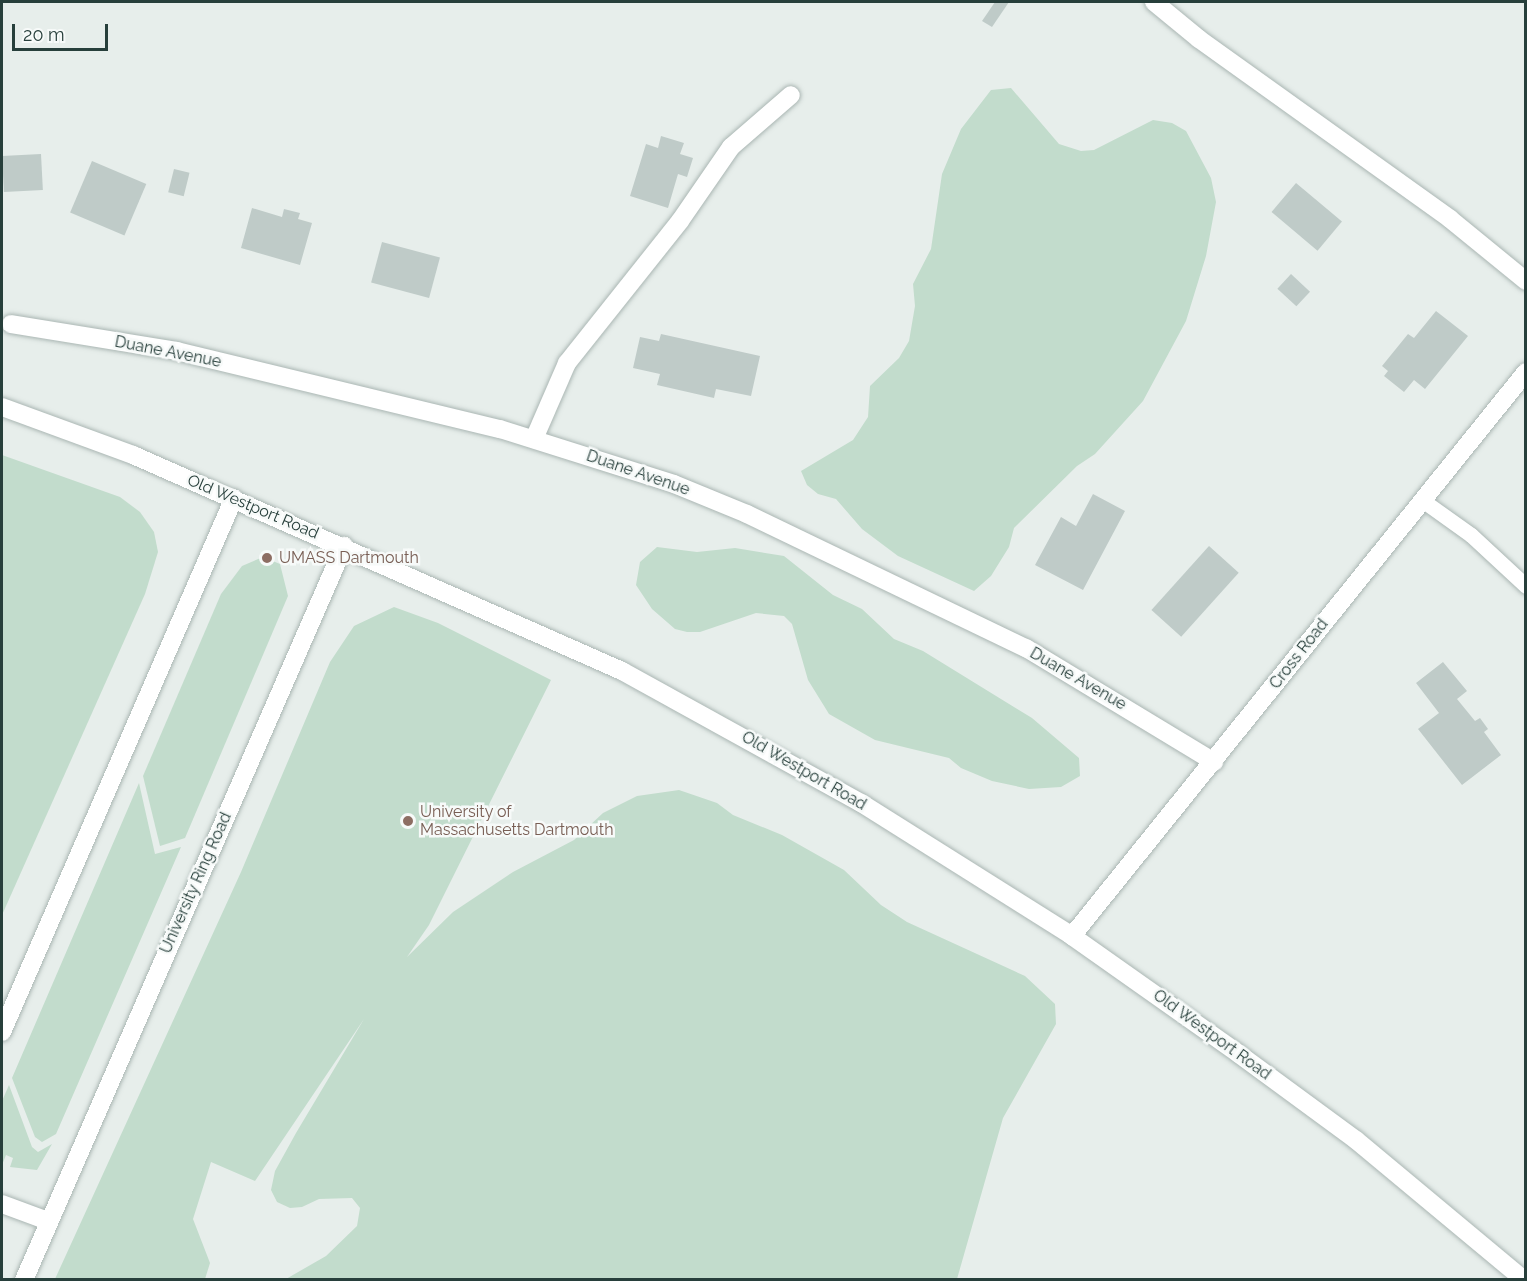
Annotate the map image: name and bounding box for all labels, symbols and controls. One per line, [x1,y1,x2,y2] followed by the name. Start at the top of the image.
[15,12,111,50] scale bar
[23,24,65,45] text: 20 m
[113,332,223,372] street label: Duane Avenue
[584,446,692,500] street label: Duane Avenue
[184,471,322,543] street label: Old Westport Road
[279,548,419,568] place label: UMASS Dartmouth
[260,551,274,565] marker: UMASS Dartmouth
[1266,615,1332,693] street label: Cross Road
[1026,644,1130,714] street label: Duane Avenue
[738,727,870,815] street label: Old Westport Road
[420,802,614,840] place label: University of Massachusetts Dartmouth
[156,809,236,957] street label: University Ring Road
[401,814,415,828] marker: University of Massachusetts Dartmouth
[1149,986,1275,1084] street label: Old Westport Road

